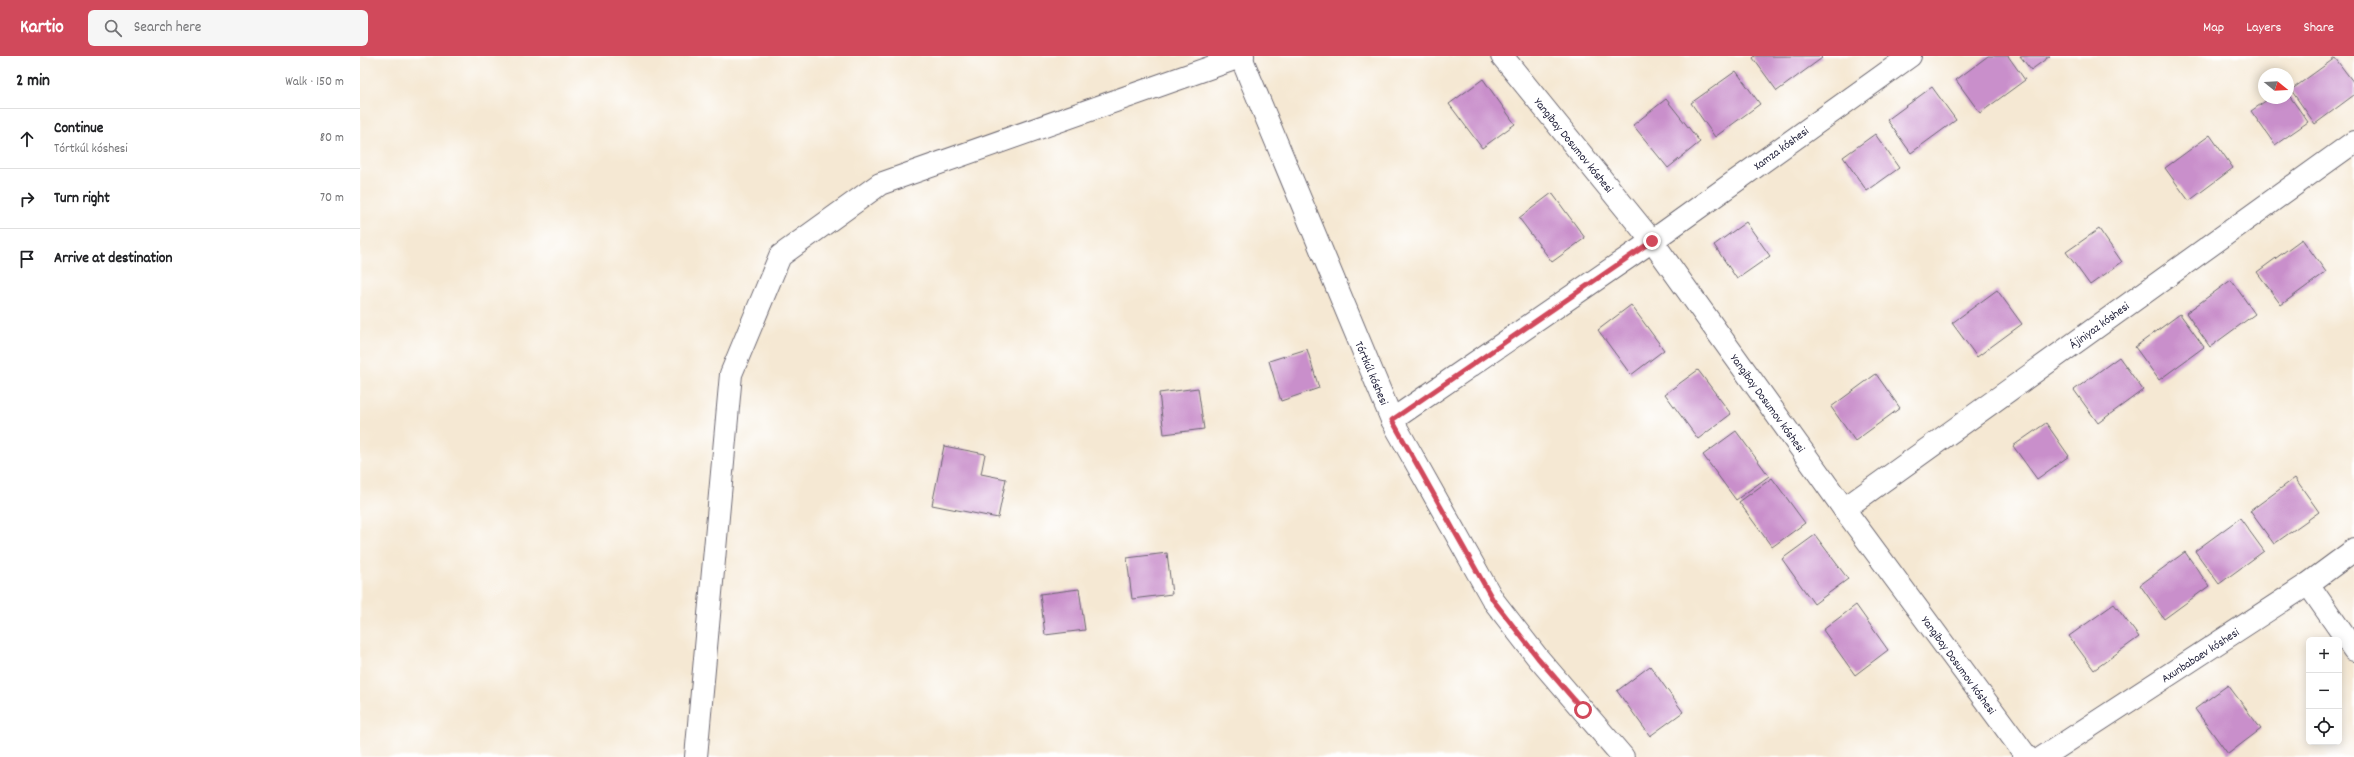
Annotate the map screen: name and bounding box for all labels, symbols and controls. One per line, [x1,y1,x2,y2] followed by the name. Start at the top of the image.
[88,10,368,46] search box
[20,15,64,42] text: Kartio
[102,17,124,39] icon: search
[134,17,201,39] text: Search here
[2203,18,2224,38] text: Map
[2246,18,2281,38] text: Layers
[2303,18,2334,38] text: Share
[2258,68,2294,104] north arrow
[16,70,50,94] text: 2 min
[285,73,344,92] text: Walk · 150 m
[1529,95,1617,197] street label: Yangibay Dosumov kóshesi
[54,118,103,140] text: Continue
[1751,123,1813,175] street label: Xamza kóshesi
[16,128,38,150] icon: ahead
[320,129,344,148] text: 80 m
[54,140,128,159] text: Tórtkúl kóshesi
[16,188,38,210] icon: right
[54,188,110,210] text: Turn right
[320,189,344,208] text: 70 m
[1643,232,1661,250] route end
[16,248,38,270] icon: arrive
[54,248,172,270] text: Arrive at destination
[2066,299,2133,354] street label: Ájiniyaz kóshesi
[1349,339,1392,408] street label: Tórtkúl kóshesi
[1725,351,1808,457] street label: Yangibay Dosumov kóshesi
[1916,613,1999,719] street label: Yangibay Dosumov kóshesi
[2159,625,2243,688] street label: Axunbabaev kóshesi
[2306,637,2342,745] map controls
[2306,637,2342,673] button: +
[2306,673,2342,709] button: −
[1574,701,1592,719] route start
[2306,709,2342,745] button: locate

